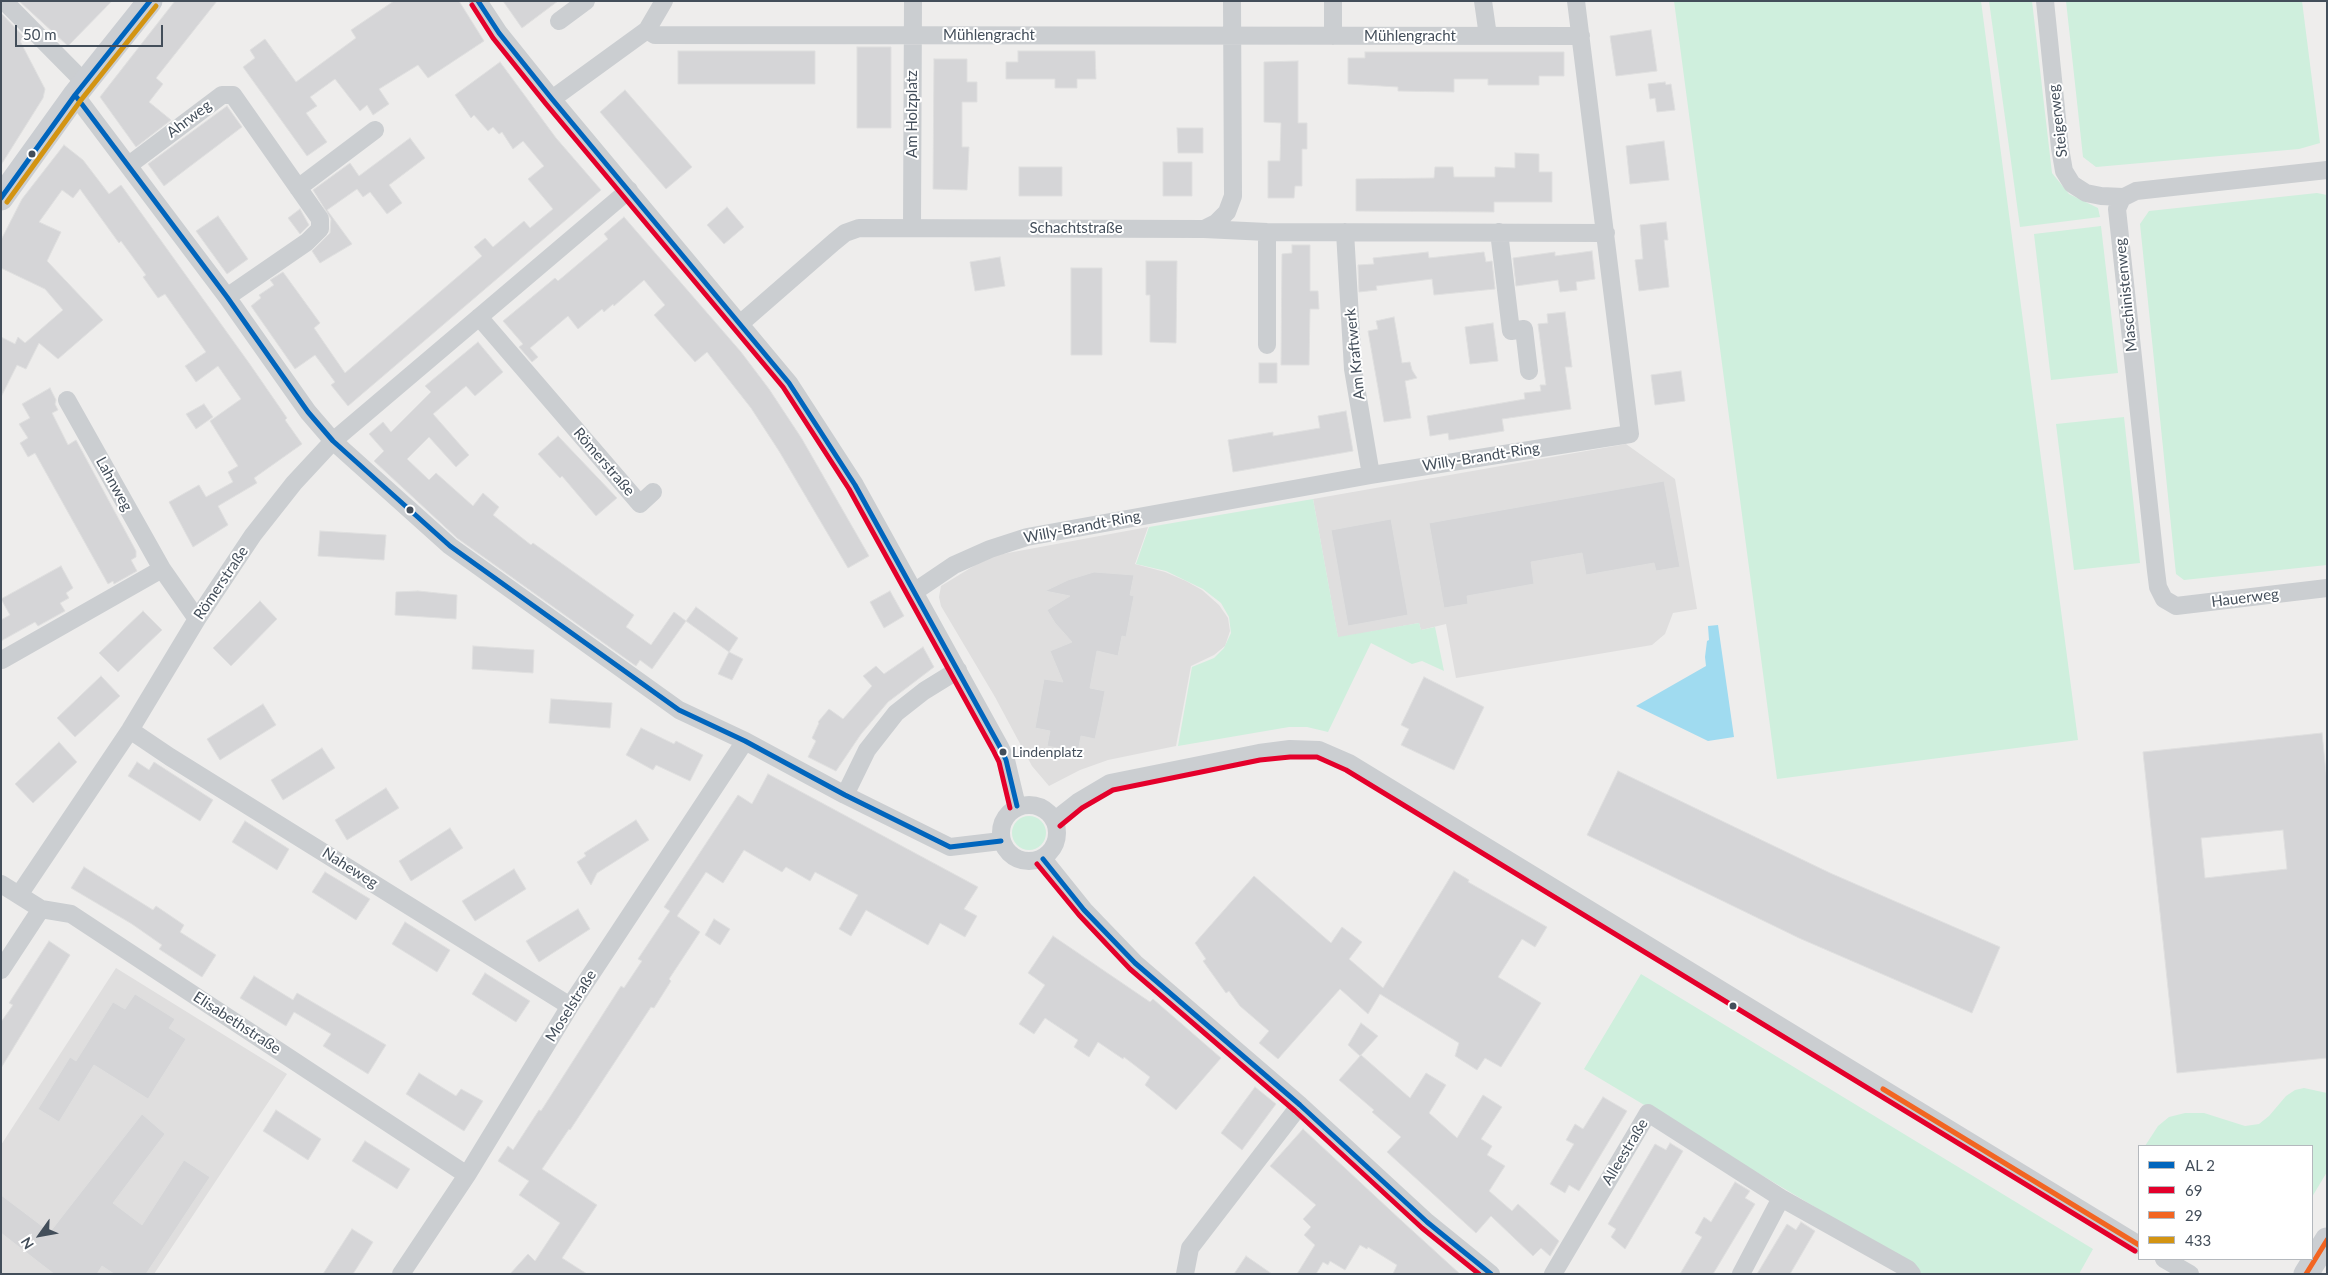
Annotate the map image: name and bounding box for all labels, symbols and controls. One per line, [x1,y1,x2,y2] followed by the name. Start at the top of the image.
[18,15,165,47] scale bar
[23,25,57,43] text: 50 m
[943,26,1035,44] street label: Mühlengracht
[1364,27,1456,45] street label: Mühlengracht
[903,70,921,158] street label: Am Holzplatz
[2045,84,2071,158] street label: Steigerweg
[163,96,215,142] street label: Ahrweg
[27,149,37,159] unlabelled marker
[1029,219,1123,237] street label: Schachtstraße
[2111,237,2141,353] street label: Maschinistenweg
[1341,307,1369,401] street label: Am Kraftwerk
[570,424,638,500] street label: Römerstraße
[1421,439,1541,475] street label: Willy-Brandt-Ring
[92,454,136,514] street label: Lahnweg
[405,505,415,515] unlabelled marker
[1022,507,1142,547] street label: Willy-Brandt-Ring
[190,543,252,623] street label: Römerstraße
[2210,585,2280,611] street label: Hauerweg
[1012,744,1083,760] place label: Lindenplatz
[998,747,1008,757] marker: Lindenplatz
[319,844,381,892] street label: Naheweg
[542,967,600,1045] street label: Moselstraße
[190,988,284,1058] street label: Elisabethstraße
[1728,1001,1738,1011] unlabelled marker
[1598,1116,1652,1188] street label: Alleestraße
[2138,1145,2313,1260] legend
[2185,1156,2215,1174] text: AL 2
[2185,1181,2202,1199] text: 69
[2185,1206,2202,1224] text: 29
[15,1210,65,1260] north arrow
[2185,1231,2211,1249] text: 433
[17,1234,37,1252] text: N

